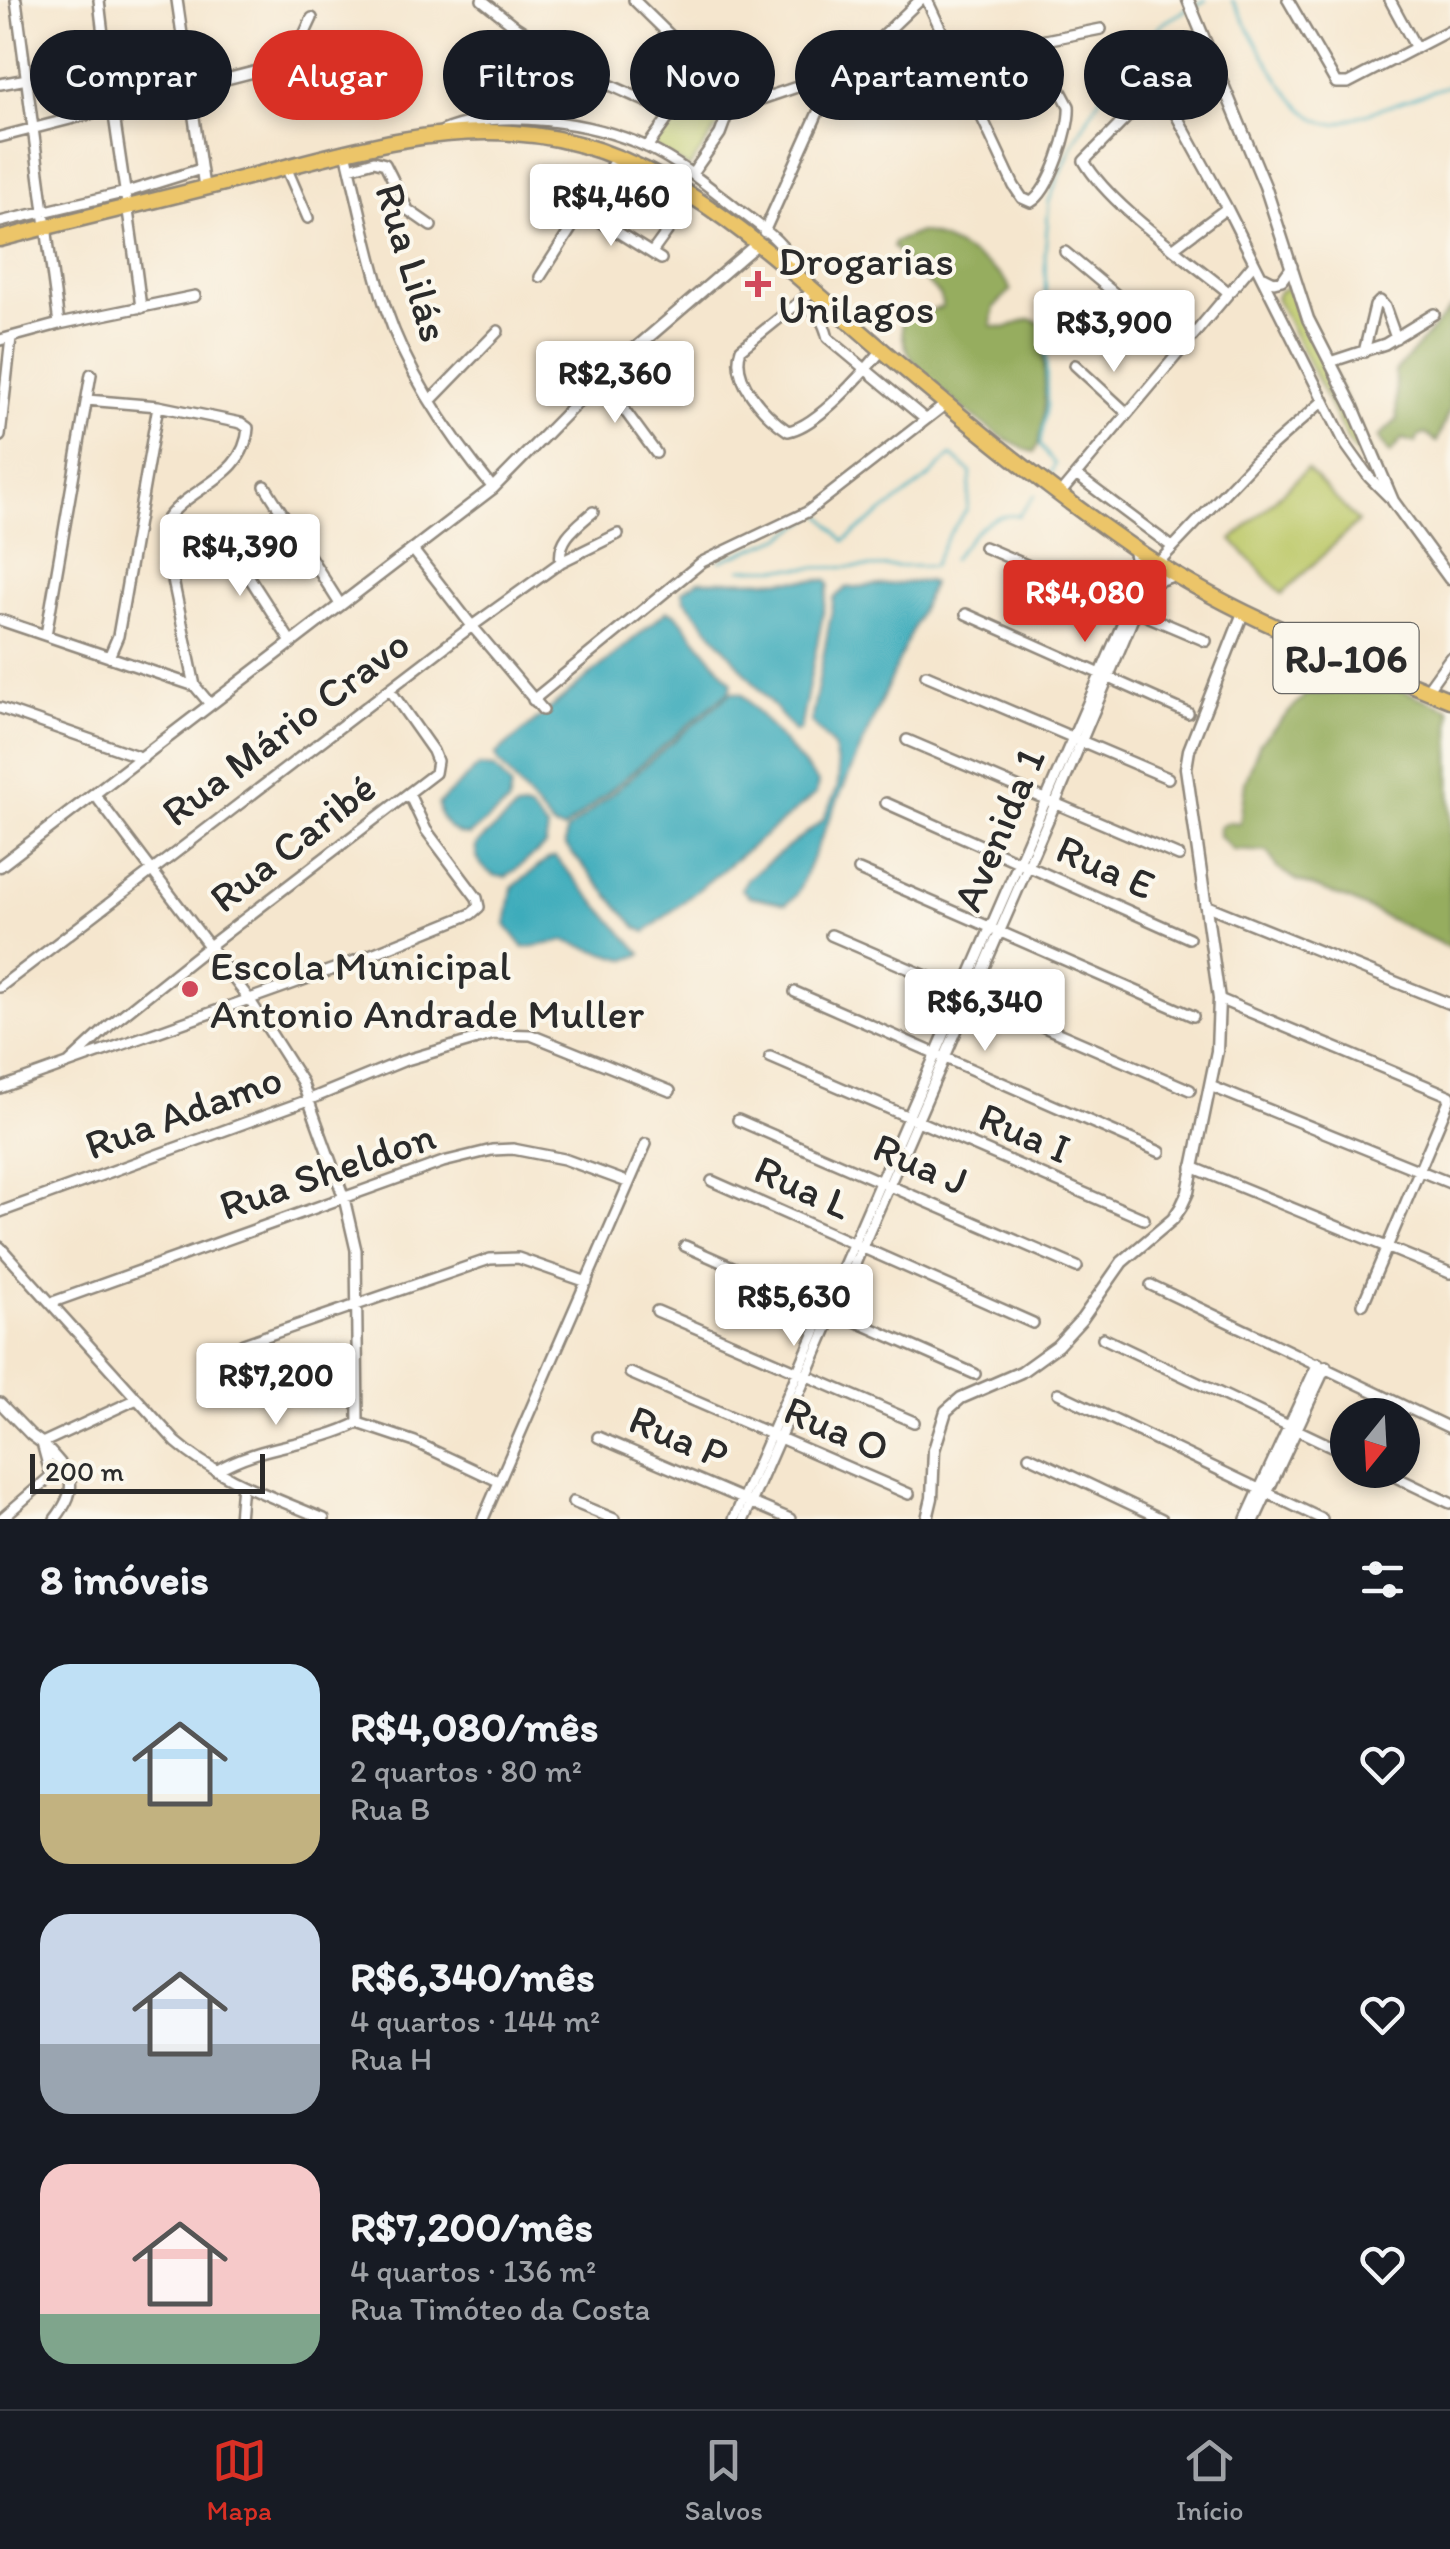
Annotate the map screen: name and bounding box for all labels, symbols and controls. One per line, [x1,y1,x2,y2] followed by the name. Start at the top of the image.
[30,30,232,120] chip: Comprar
[252,30,423,120] chip: Alugar
[443,30,610,120] chip: Filtros
[630,30,775,120] chip: Novo
[795,30,1064,120] chip: Apartamento
[1084,30,1228,120] chip: Casa
[519,164,703,249] pin: R$4,460
[364,177,461,348] street label: Rua Lilás
[552,177,670,215] text: R$4,460
[778,235,954,334] place label: Drogarias Unilagos
[747,273,769,295] marker: Drogarias Unilagos
[1022,290,1206,375] pin: R$3,900
[1056,303,1172,341] text: R$3,900
[523,341,707,426] pin: R$2,360
[558,354,672,392] text: R$2,360
[148,514,332,599] pin: R$4,390
[182,527,298,565] text: R$4,390
[993,560,1177,645] pin: R$4,080
[1025,573,1145,611] text: R$4,080
[151,618,419,837] street label: Rua Mário Cravo
[1274,623,1418,693] road number: RJ-106
[941,740,1056,919] street label: Avenida 1
[199,762,386,923] street label: Rua Caribé
[1049,822,1163,910] street label: Rua E
[210,940,645,1039] place label: Escola Municipal Antonio Andrade Muller
[893,969,1077,1054] pin: R$6,340
[179,978,201,1000] marker: Escola Municipal Antonio Andrade Muller
[927,982,1043,1020] text: R$6,340
[78,1052,289,1171] street label: Rua Adamo
[971,1091,1078,1174] street label: Rua I
[212,1110,442,1231] street label: Rua Sheldon
[866,1121,976,1206] street label: Rua J
[747,1143,859,1230] street label: Rua L
[702,1264,886,1349] pin: R$5,630
[737,1277,851,1315] text: R$5,630
[184,1343,368,1428] pin: R$7,200
[218,1356,334,1394] text: R$7,200
[777,1384,897,1473] street label: Rua O
[622,1393,736,1480] street label: Rua P
[1330,1398,1420,1488] north arrow
[1330,1398,1420,1488] map controls
[30,1449,265,1494] scale bar
[45,1454,124,1488] text: 200 m
[1355,1552,1410,1607] icon: filters
[40,1554,209,1605] text: 8 imóveis
[350,1701,598,1752] text: R$4,080/mês
[120,1704,240,1824] icon: home
[1355,1737,1410,1792] icon: heart
[350,1752,582,1790] text: 2 quartos · 80 m²
[350,1790,430,1828] text: Rua B
[350,1951,595,2002] text: R$6,340/mês
[120,1954,240,2074] icon: home
[1355,1987,1410,2042] icon: heart
[350,2002,600,2040] text: 4 quartos · 144 m²
[350,2040,432,2078] text: Rua H
[350,2201,593,2252] text: R$7,200/mês
[120,2204,240,2324] icon: home
[1355,2237,1410,2292] icon: heart
[350,2252,596,2290] text: 4 quartos · 136 m²
[350,2290,650,2328] text: Rua Timóteo da Costa
[207,2433,272,2527] tab: Mapa
[685,2433,763,2527] tab: Salvos
[1176,2433,1243,2527] tab: Início

